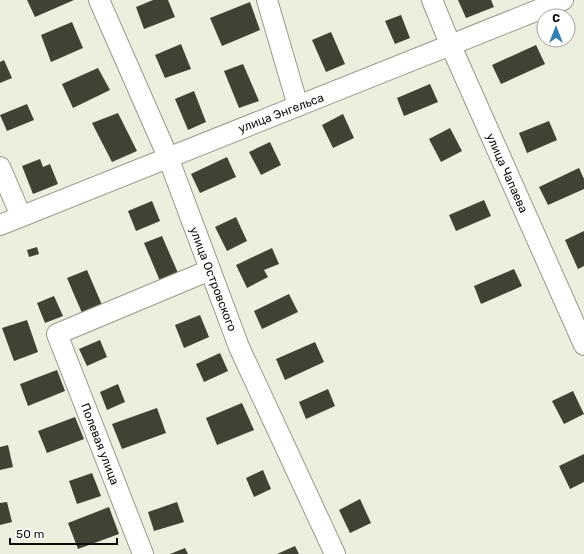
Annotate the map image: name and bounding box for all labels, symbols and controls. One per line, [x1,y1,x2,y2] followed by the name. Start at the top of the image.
[536,8,576,48] north arrow
[552,12,560,25] text: С
[236,90,326,136] street label: улица Энгельса
[483,131,531,215] street label: улица Чапаева
[187,225,239,333] street label: улица Островского
[78,401,122,487] street label: Полевая улица
[10,520,117,546] scale bar
[16,527,44,541] text: 50 m

